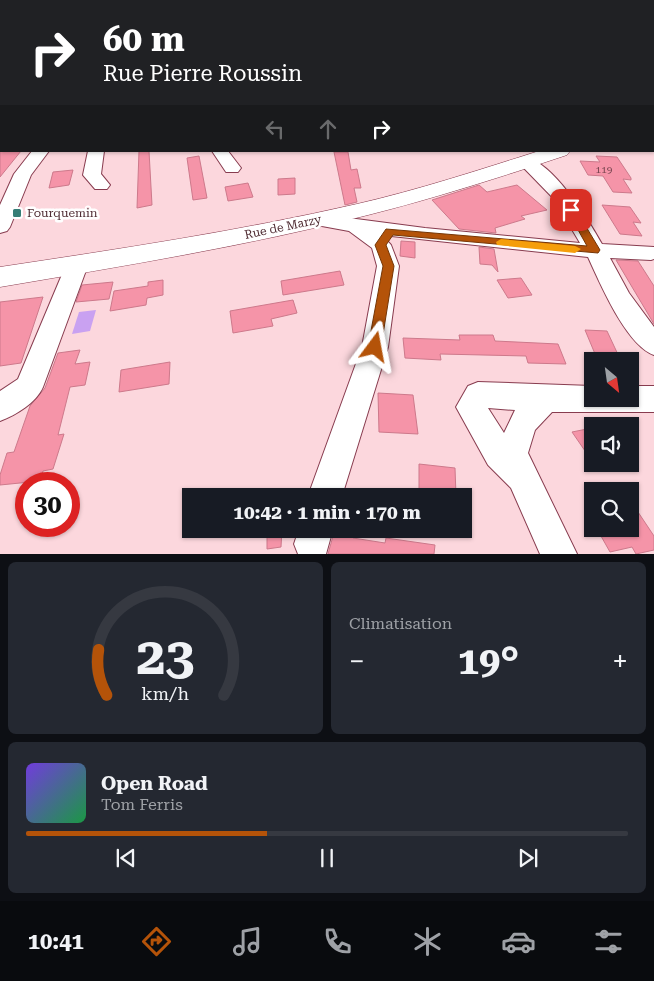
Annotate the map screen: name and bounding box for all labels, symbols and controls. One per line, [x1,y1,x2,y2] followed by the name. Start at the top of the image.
[103,19,185,60] text: 60 m
[20,20,85,85] icon: right
[103,61,302,86] text: Rue Pierre Roussin
[261,115,289,143] icon: left
[314,115,342,143] icon: ahead
[367,115,395,143] icon: right
[596,164,613,175] house number: 119
[550,189,592,231] pin
[557,196,585,224] icon: arrive
[27,206,98,220] place label: Fourquemin
[11,207,23,219] marker: Fourquemin
[243,212,324,242] street label: Rue de Marzy
[348,320,400,372] position arrow
[584,352,639,408] north arrow
[584,352,639,537] map controls
[584,417,639,472] button: sound
[15,472,80,537] speed limit sign: 30
[584,482,639,537] button: search
[233,501,421,524] text: 10:42 · 1 min · 170 m
[349,614,452,633] text: Climatisation
[136,626,195,687] text: 23
[458,639,519,683] text: 19°
[349,645,365,678] text: −
[612,645,628,678] text: +
[142,683,190,704] text: km/h
[101,772,208,795] text: Open Road
[101,795,183,814] text: Tom Ferris
[112,844,140,872] icon: previous
[313,844,341,872] icon: pause
[514,844,542,872] icon: next
[139,924,174,959] icon: directions
[230,924,265,959] icon: music
[320,924,355,959] icon: phone
[410,924,445,959] icon: climate
[501,924,536,959] icon: car
[591,924,626,959] icon: filters
[28,929,84,954] text: 10:41

